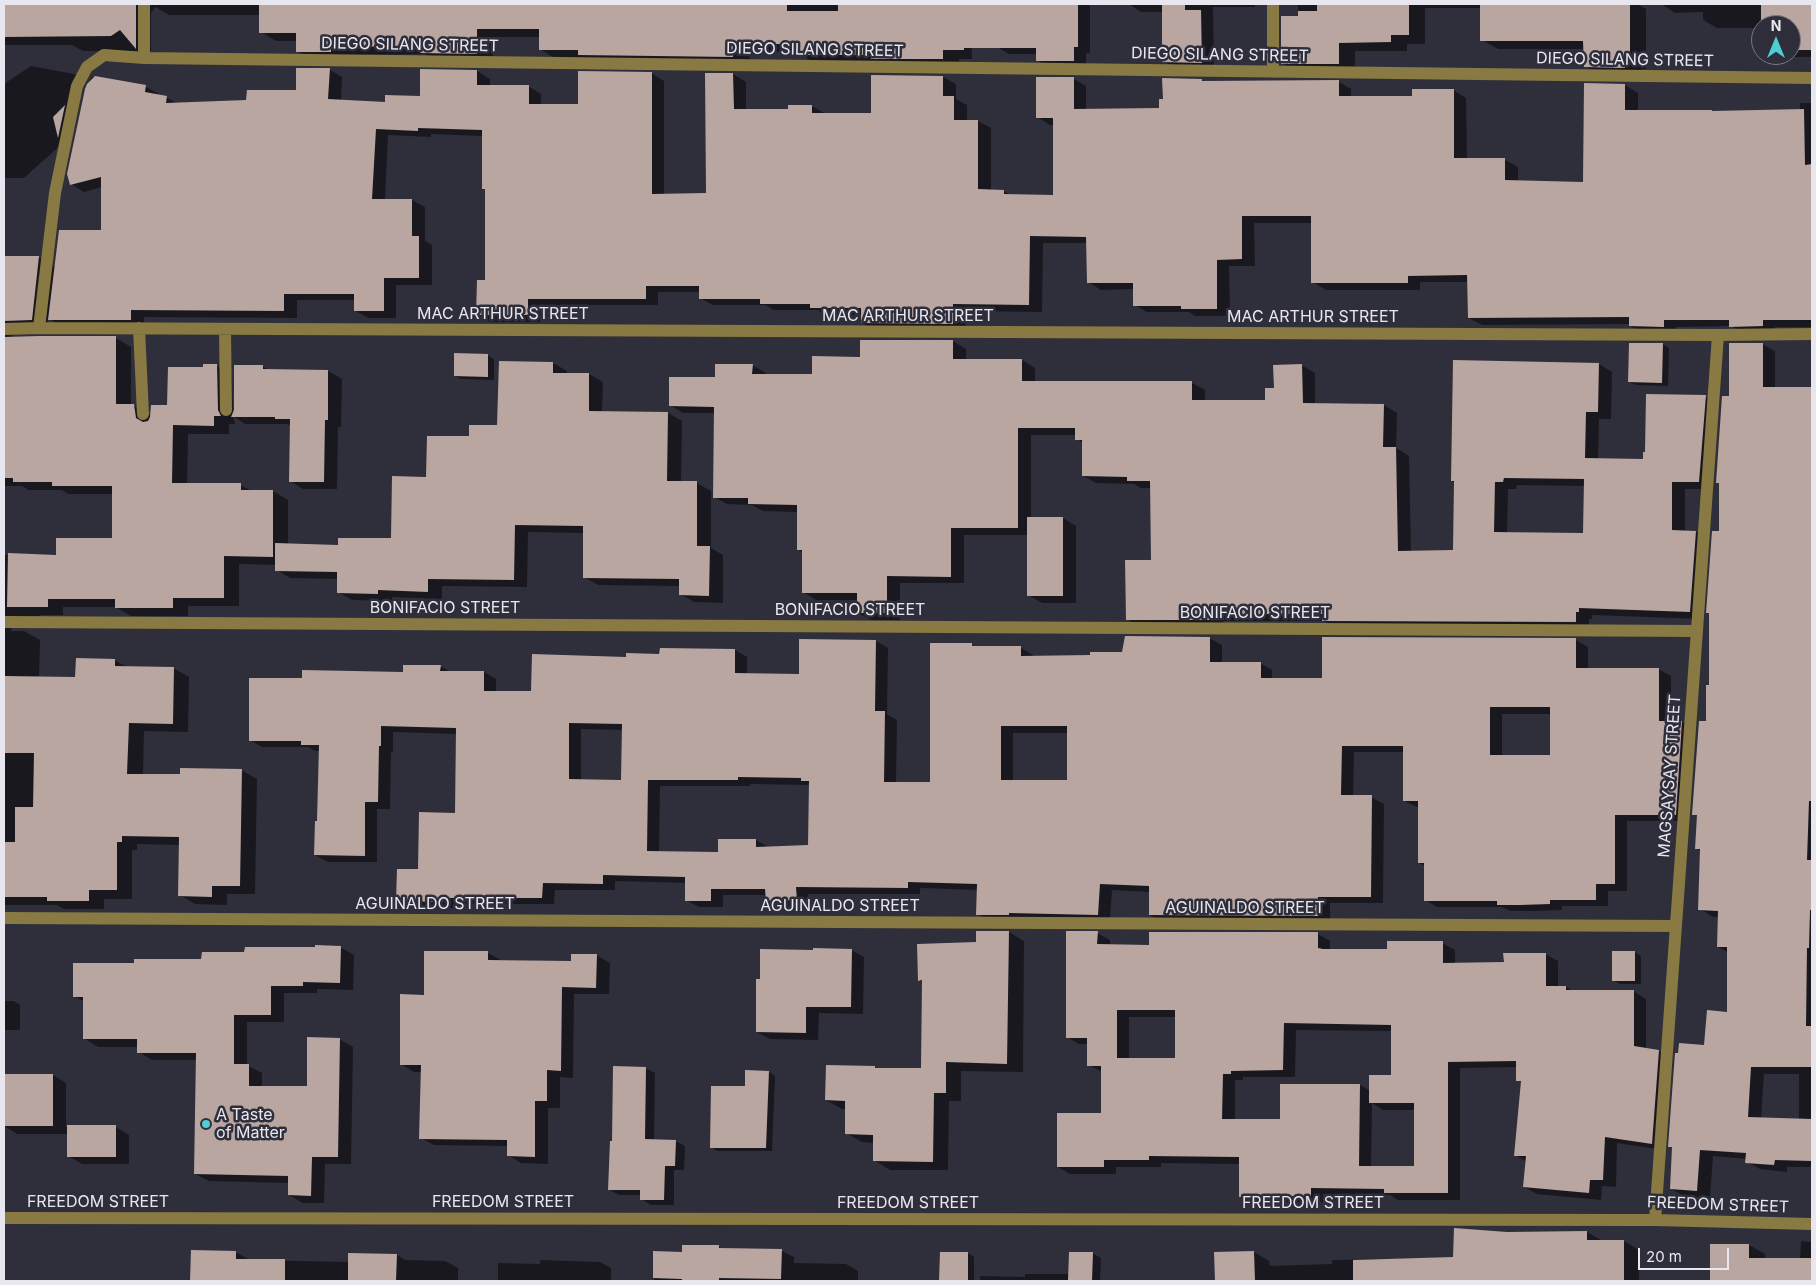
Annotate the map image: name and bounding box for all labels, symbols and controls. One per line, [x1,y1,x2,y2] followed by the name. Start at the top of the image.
[1751,15,1801,65] north arrow
[1771,17,1781,34] text: N
[321,34,499,56] street label: DIEGO SILANG STREET
[726,39,904,61] street label: DIEGO SILANG STREET
[1131,44,1309,66] street label: DIEGO SILANG STREET
[1536,49,1714,71] street label: DIEGO SILANG STREET
[417,304,589,324] street label: MAC ARTHUR STREET
[822,306,994,326] street label: MAC ARTHUR STREET
[1227,307,1399,327] street label: MAC ARTHUR STREET
[370,598,520,618] street label: BONIFACIO STREET
[775,600,925,620] street label: BONIFACIO STREET
[1180,603,1330,623] street label: BONIFACIO STREET
[1655,694,1685,858] street label: MAGSAYSAY STREET
[355,894,515,914] street label: AGUINALDO STREET
[760,896,920,916] street label: AGUINALDO STREET
[1165,898,1325,918] street label: AGUINALDO STREET
[216,1105,285,1143] place label: A Taste of Matter
[200,1118,212,1130] marker: A Taste of Matter
[27,1192,169,1212] street label: FREEDOM STREET
[432,1192,574,1212] street label: FREEDOM STREET
[837,1193,979,1213] street label: FREEDOM STREET
[1242,1193,1384,1213] street label: FREEDOM STREET
[1647,1193,1789,1217] street label: FREEDOM STREET
[1641,1238,1732,1270] scale bar
[1646,1247,1682,1266] text: 20 m

